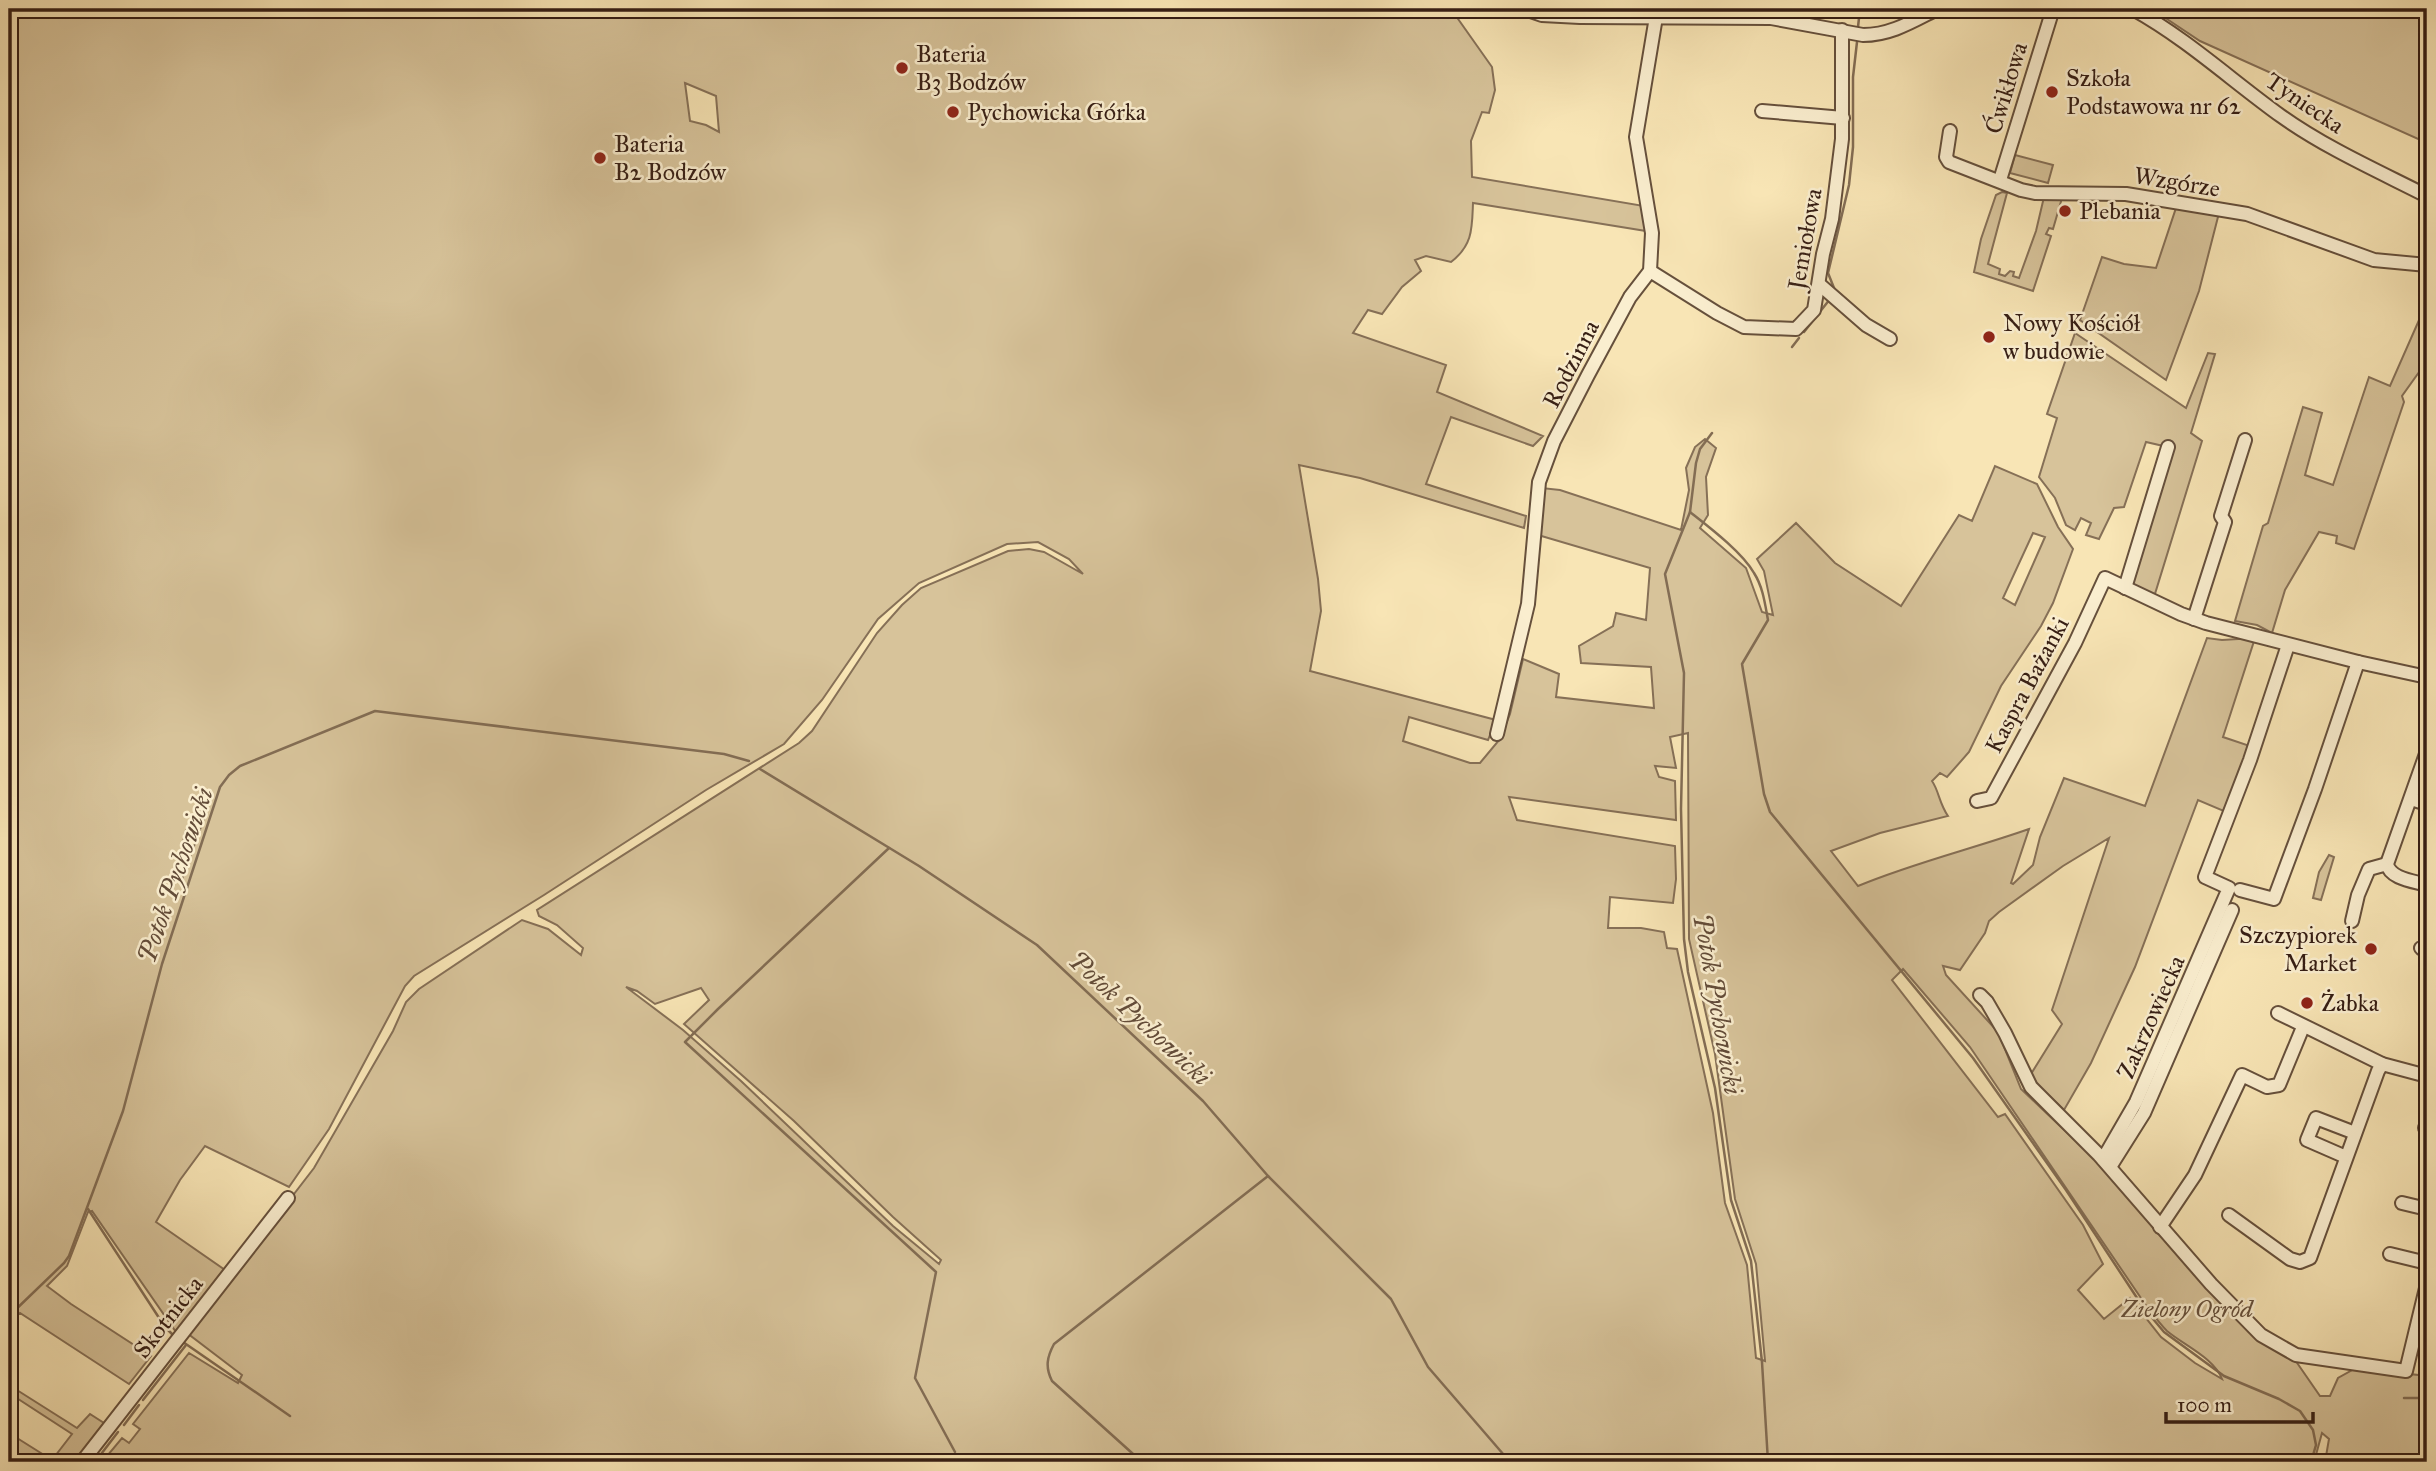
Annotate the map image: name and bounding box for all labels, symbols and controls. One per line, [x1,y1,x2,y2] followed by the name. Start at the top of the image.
[1978,38,2034,137] street label: Ćwikłowa
[916,39,1027,97] place label: Bateria B3 Bodzów
[894,60,910,76] marker: Bateria B3 Bodzów
[2066,63,2241,121] place label: Szkoła Podstawowa nr 62
[2260,66,2351,141] street label: Tyniecka
[2044,84,2060,100] marker: Szkoła Podstawowa nr 62
[967,97,1147,127] place label: Pychowicka Górka
[945,104,961,120] marker: Pychowicka Górka
[614,129,727,187] place label: Bateria B2 Bodzów
[592,150,608,166] marker: Bateria B2 Bodzów
[2132,160,2222,204] street label: Wzgórze
[1781,185,1829,295] street label: Jemiołowa
[2079,196,2162,226] place label: Plebania
[2057,203,2073,219] marker: Plebania
[2003,308,2141,366] place label: Nowy Kościół w budowie
[1536,314,1606,413] street label: Rodzinna
[1981,329,1997,345] marker: Nowy Kościół w budowie
[1979,611,2076,758] street label: Kaspra Bażanki
[130,783,220,967] water label: Potok Pychowicki
[1686,911,1750,1097] water label: Potok Pychowicki
[2239,920,2358,978] place label: Szczypiorek Market
[2363,941,2379,957] marker: Szczypiorek Market
[1062,944,1218,1092] water label: Potok Pychowicki
[2110,950,2192,1083] street label: Zakrzowiecka
[2321,988,2380,1018] place label: Żabka
[2299,995,2315,1011] marker: Żabka
[127,1269,210,1364] street label: Skotnicka
[2120,1294,2254,1324] park label: Zielony Ogród
[2166,1380,2314,1424] scale bar
[2177,1392,2232,1418] text: 100 m

